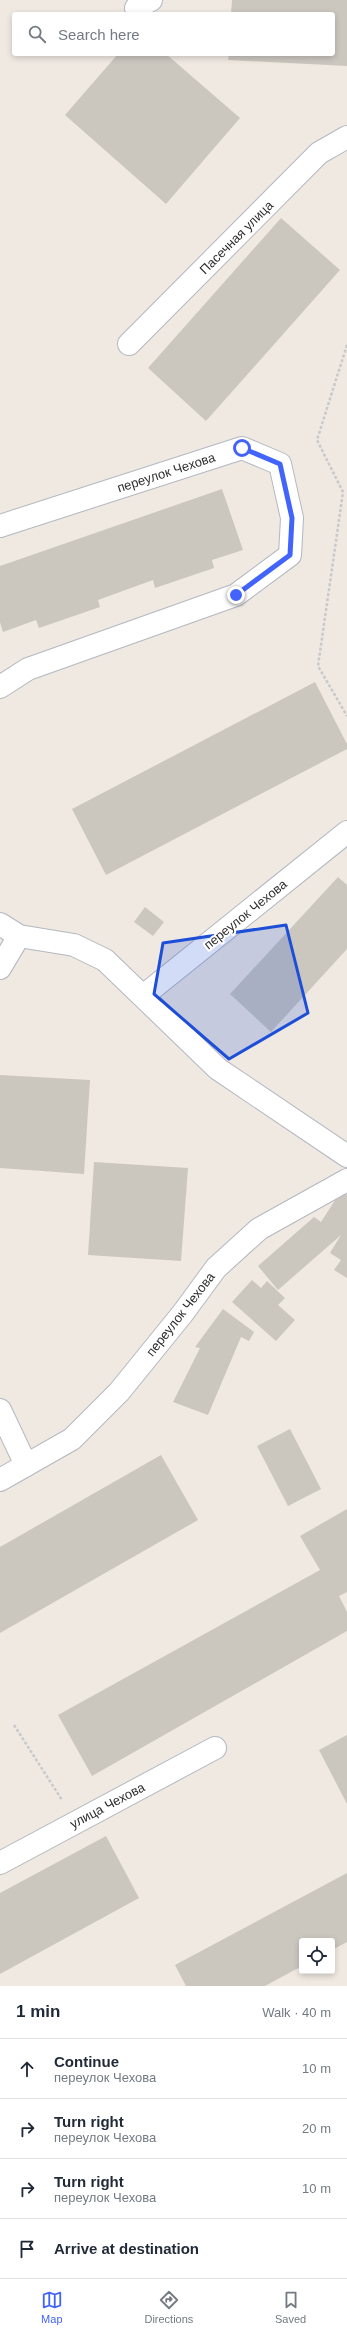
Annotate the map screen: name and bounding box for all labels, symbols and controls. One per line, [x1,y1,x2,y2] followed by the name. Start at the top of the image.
[12,12,335,56] search box
[26,23,48,45] icon: search
[58,26,140,43] text: Search here
[197,197,277,277] street label: Пасечная улица
[233,439,251,457] route start
[115,449,218,495] street label: переулок Чехова
[227,586,245,604] route end
[201,876,290,952] street label: переулок Чехова
[143,1269,218,1359] street label: переулок Чехова
[67,1779,148,1831] street label: улица Чехова
[299,1938,335,1974] map controls
[299,1938,335,1974] button: locate
[16,2002,60,2021] text: 1 min
[262,2005,331,2020] text: Walk · 40 m
[54,2053,119,2070] text: Continue
[16,2058,38,2080] icon: ahead
[302,2061,331,2076] text: 10 m
[54,2070,156,2085] text: переулок Чехова
[54,2113,124,2130] text: Turn right
[16,2118,38,2140] icon: right
[302,2121,331,2136] text: 20 m
[54,2130,156,2145] text: переулок Чехова
[54,2173,124,2190] text: Turn right
[16,2178,38,2200] icon: right
[302,2181,331,2196] text: 10 m
[54,2190,156,2205] text: переулок Чехова
[16,2238,38,2260] icon: arrive
[54,2240,199,2257] text: Arrive at destination
[41,2289,63,2325] tab: Map
[144,2289,193,2325] tab: Directions
[275,2289,306,2325] tab: Saved

